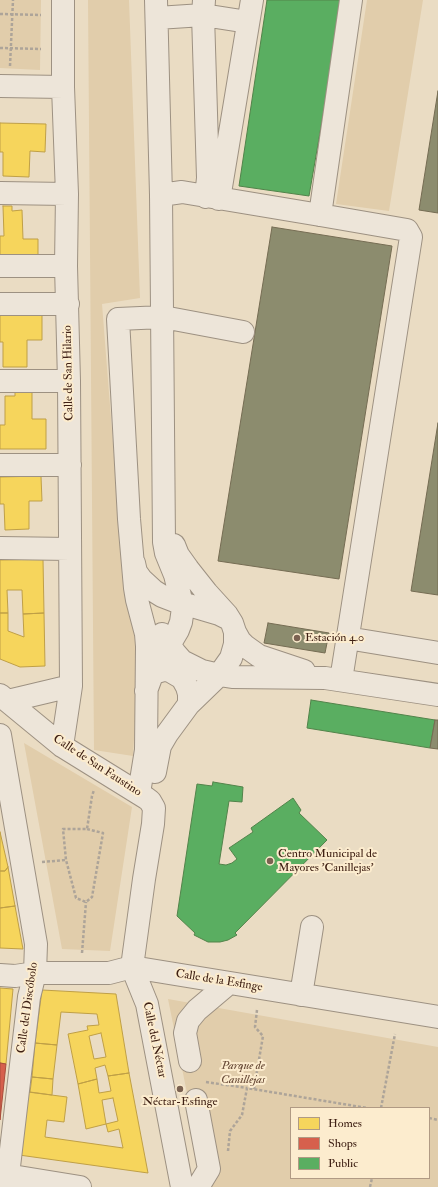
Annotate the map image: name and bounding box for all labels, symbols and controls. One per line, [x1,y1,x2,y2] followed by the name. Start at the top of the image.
[61,325,77,421] street label: Calle de San Hilario
[305,631,364,645] place label: Estación 4.0
[292,633,302,643] marker: Estación 4.0
[50,732,144,800] street label: Calle de San Faustino
[278,847,377,875] place label: Centro Municipal de Mayores 'Canillejas'
[265,856,275,866] marker: Centro Municipal de Mayores 'Canillejas'
[14,961,42,1055] street label: Calle del Discóbolo
[175,967,263,995] street label: Calle de la Esfinge
[139,1001,169,1079] street label: Calle del Néctar
[221,1059,265,1087] park label: Parque de Canillejas
[175,1084,185,1094] marker: Néctar-Esfinge
[142,1095,218,1109] place label: Néctar-Esfinge
[290,1107,430,1179] legend
[328,1116,362,1131] text: Homes
[328,1136,357,1151] text: Shops
[328,1156,358,1171] text: Public

